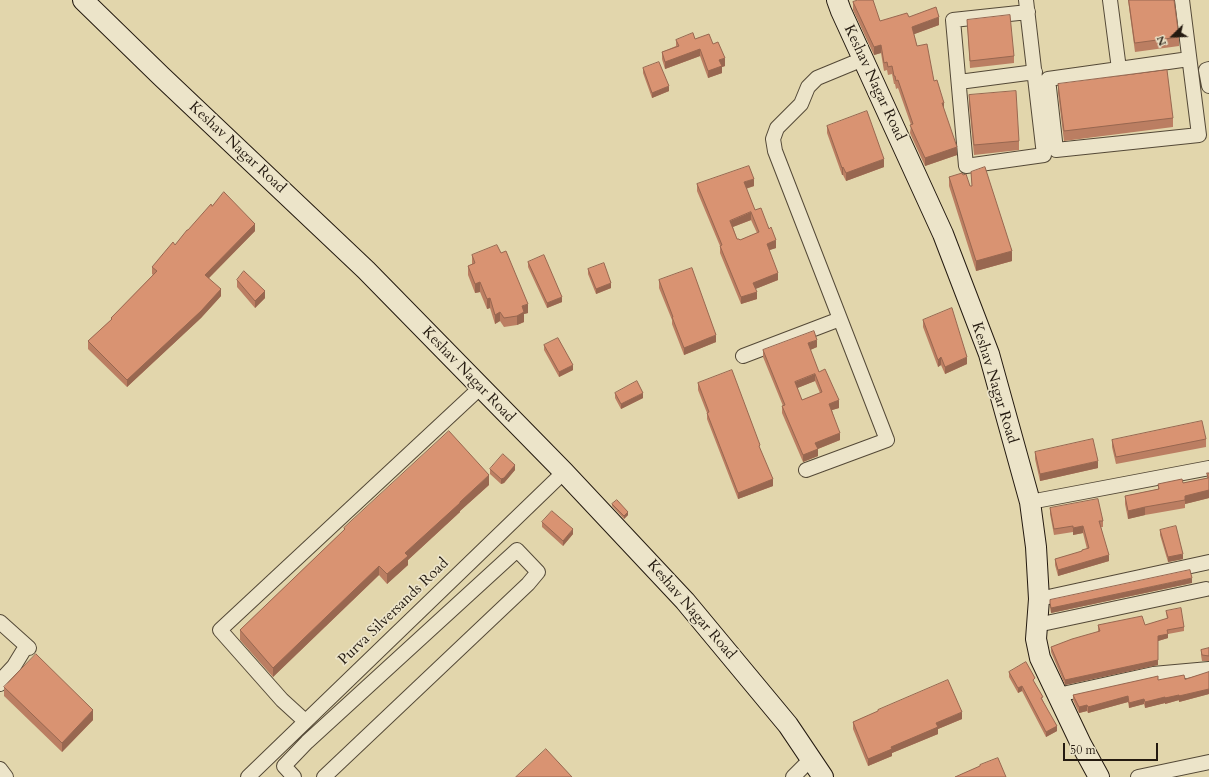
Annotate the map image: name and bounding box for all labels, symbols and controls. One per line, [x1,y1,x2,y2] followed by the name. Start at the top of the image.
[1153,16,1193,56] north arrow
[839,22,909,144] street label: Keshav Nagar Road
[1153,34,1170,48] text: N
[185,98,289,198] street label: Keshav Nagar Road
[967,320,1021,446] street label: Keshav Nagar Road
[418,323,518,427] street label: Keshav Nagar Road
[335,555,453,669] street label: Purva Silversands Road
[643,557,739,663] street label: Keshav Nagar Road
[1065,735,1160,761] scale bar
[1070,742,1096,758] text: 50 m

